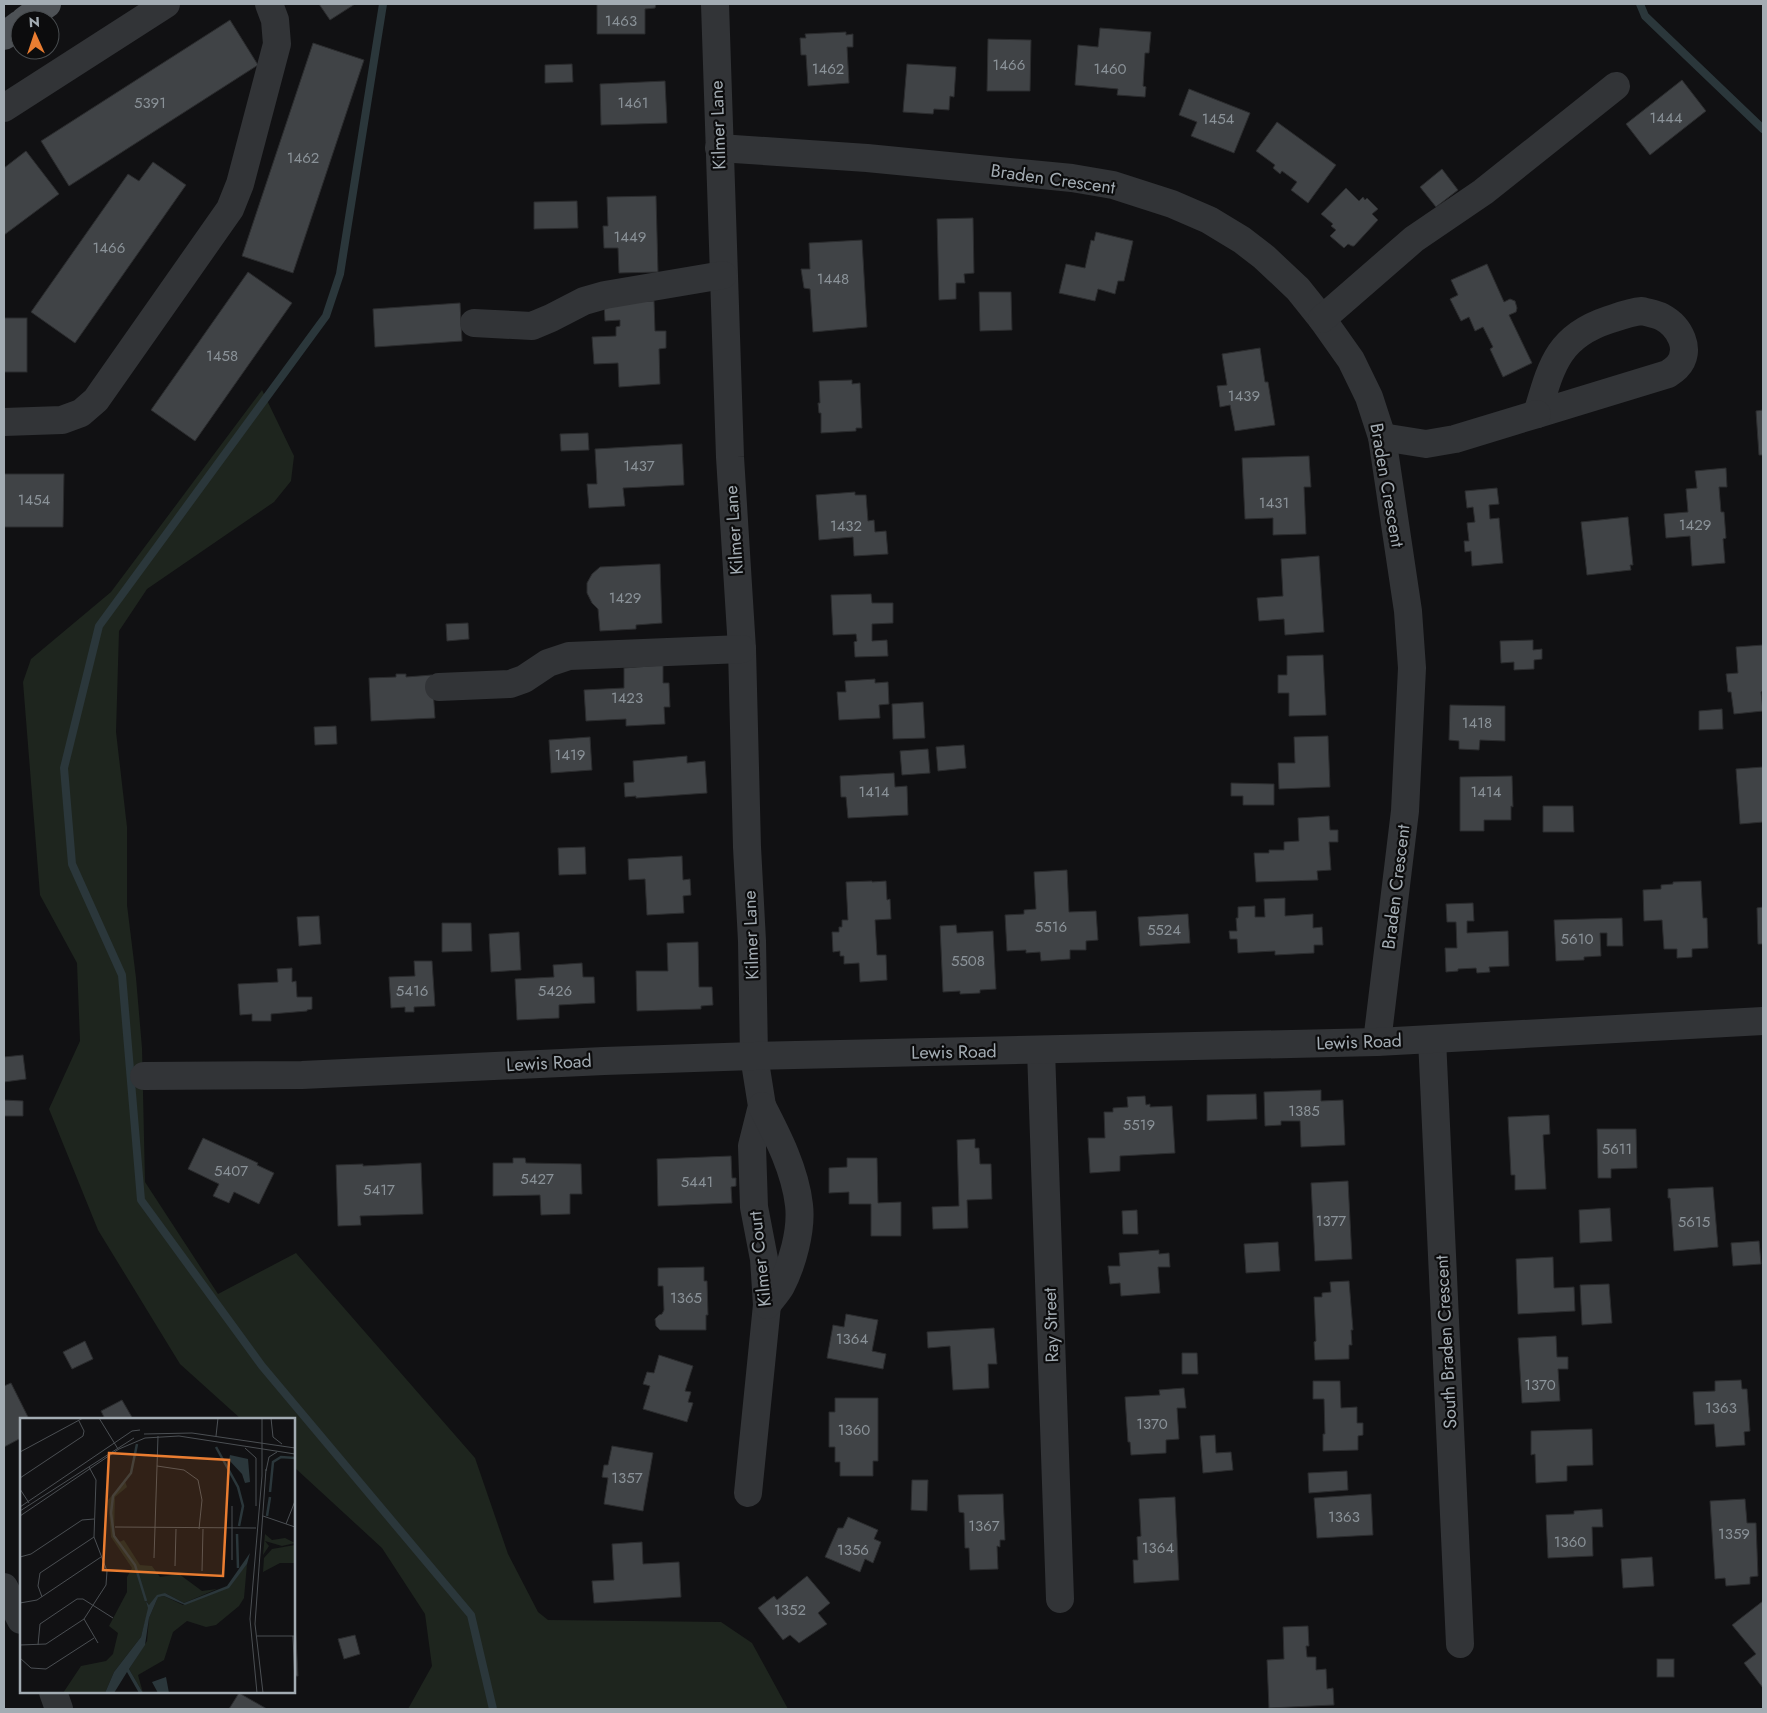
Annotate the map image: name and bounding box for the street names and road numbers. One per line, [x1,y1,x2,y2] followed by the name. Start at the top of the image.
[703,80,733,170] street label: Kilmer Lane
[989,157,1118,201] street label: Braden Crescent
[1363,421,1411,550] street label: Braden Crescent
[718,485,750,575] street label: Kilmer Lane
[1375,822,1417,951] street label: Braden Crescent
[736,890,766,980] street label: Kilmer Lane
[1316,1028,1402,1056] street label: Lewis Road
[911,1038,997,1066] street label: Lewis Road
[506,1048,592,1078] street label: Lewis Road
[742,1209,778,1308] street label: Kilmer Court
[1428,1254,1464,1430] street label: South Braden Crescent
[1037,1286,1065,1363] street label: Ray Street

